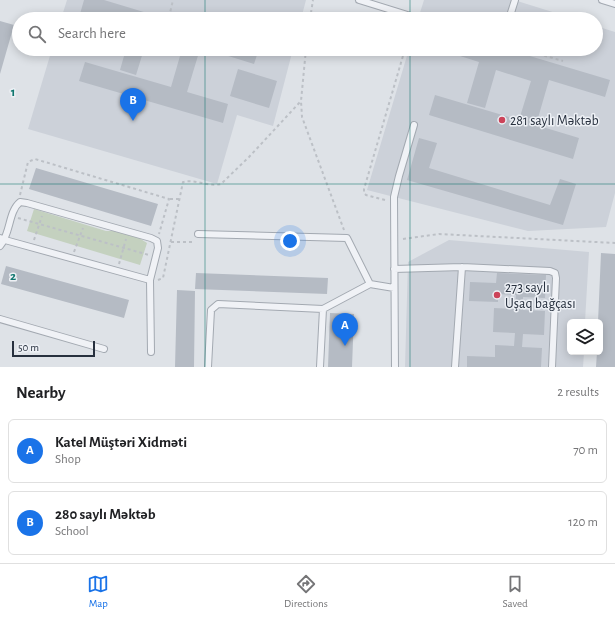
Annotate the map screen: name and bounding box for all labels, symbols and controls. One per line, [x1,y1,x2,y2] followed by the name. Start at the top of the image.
[12,12,603,56] search box
[26,23,48,45] icon: search
[58,26,126,41] text: Search here
[11,86,15,99] text: 1
[120,88,146,121] pin: B
[510,114,599,128] place label: 281 saylı Məktəb
[497,115,507,125] marker: 281 saylı Məktəb
[280,231,300,251] your location
[10,270,16,283] text: 2
[505,281,576,311] place label: 273 saylı Uşaq bağçası
[492,290,502,300] marker: 273 saylı Uşaq bağçası
[332,313,358,346] pin: A
[567,319,603,355] map controls
[567,319,603,355] button: layers
[12,339,95,358] scale bar
[18,342,39,353] text: 50 m
[16,384,66,401] text: Nearby
[557,386,599,399] text: 2 results
[55,435,187,450] text: Katel Müştəri Xidməti
[26,444,34,457] text: A
[573,444,598,457] text: 70 m
[55,453,81,466] text: Shop
[55,507,156,522] text: 280 saylı Məktəb
[26,516,34,529] text: B
[568,516,598,529] text: 120 m
[55,525,89,538] text: School
[87,573,109,610] tab: Map
[284,573,328,610] tab: Directions
[502,573,528,610] tab: Saved

